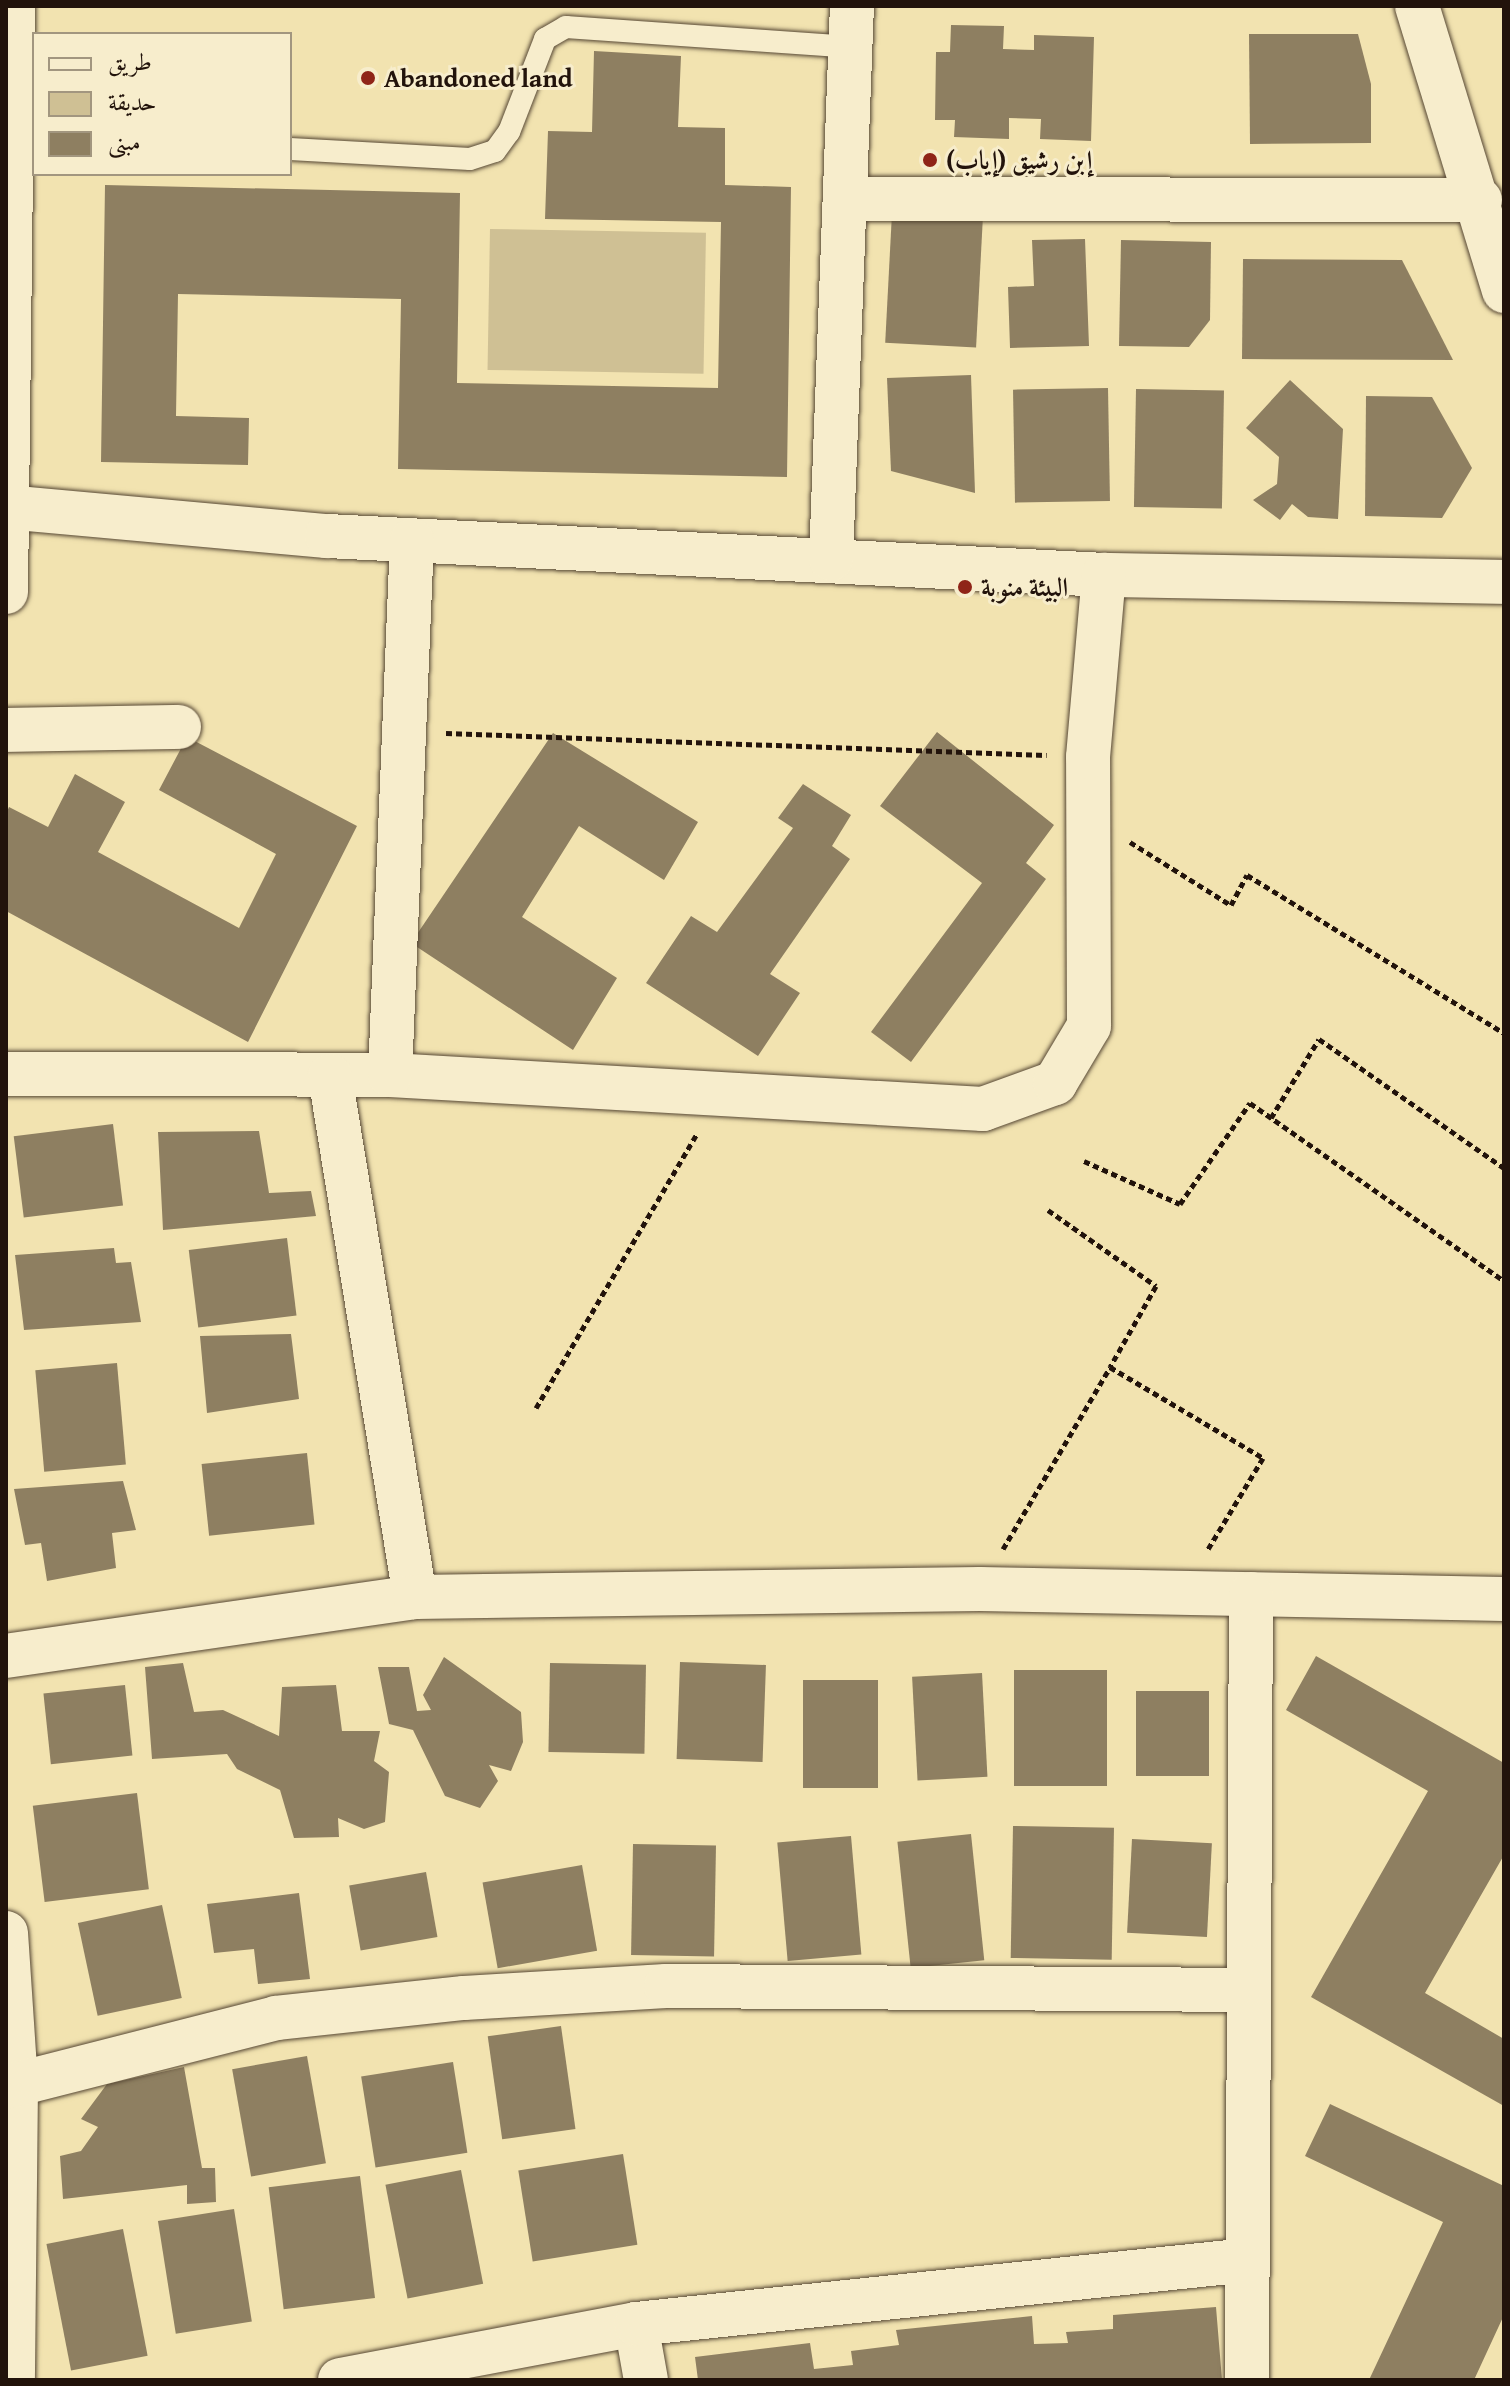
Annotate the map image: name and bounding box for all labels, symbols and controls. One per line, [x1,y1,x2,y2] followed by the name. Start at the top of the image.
[32,32,292,176] legend
[108,44,152,79] text: طريق
[384,62,573,94] place label: Abandoned land
[359,69,377,87] marker: Abandoned land
[108,84,157,119] text: حديقة
[108,124,141,159] text: مبنى
[946,144,1092,176] place label: إبن رشيق (إياب)
[921,151,939,169] marker: إبن رشيق (إياب)
[981,571,1068,603] place label: البيئة منوبة
[956,578,974,596] marker: البيئة منوبة

